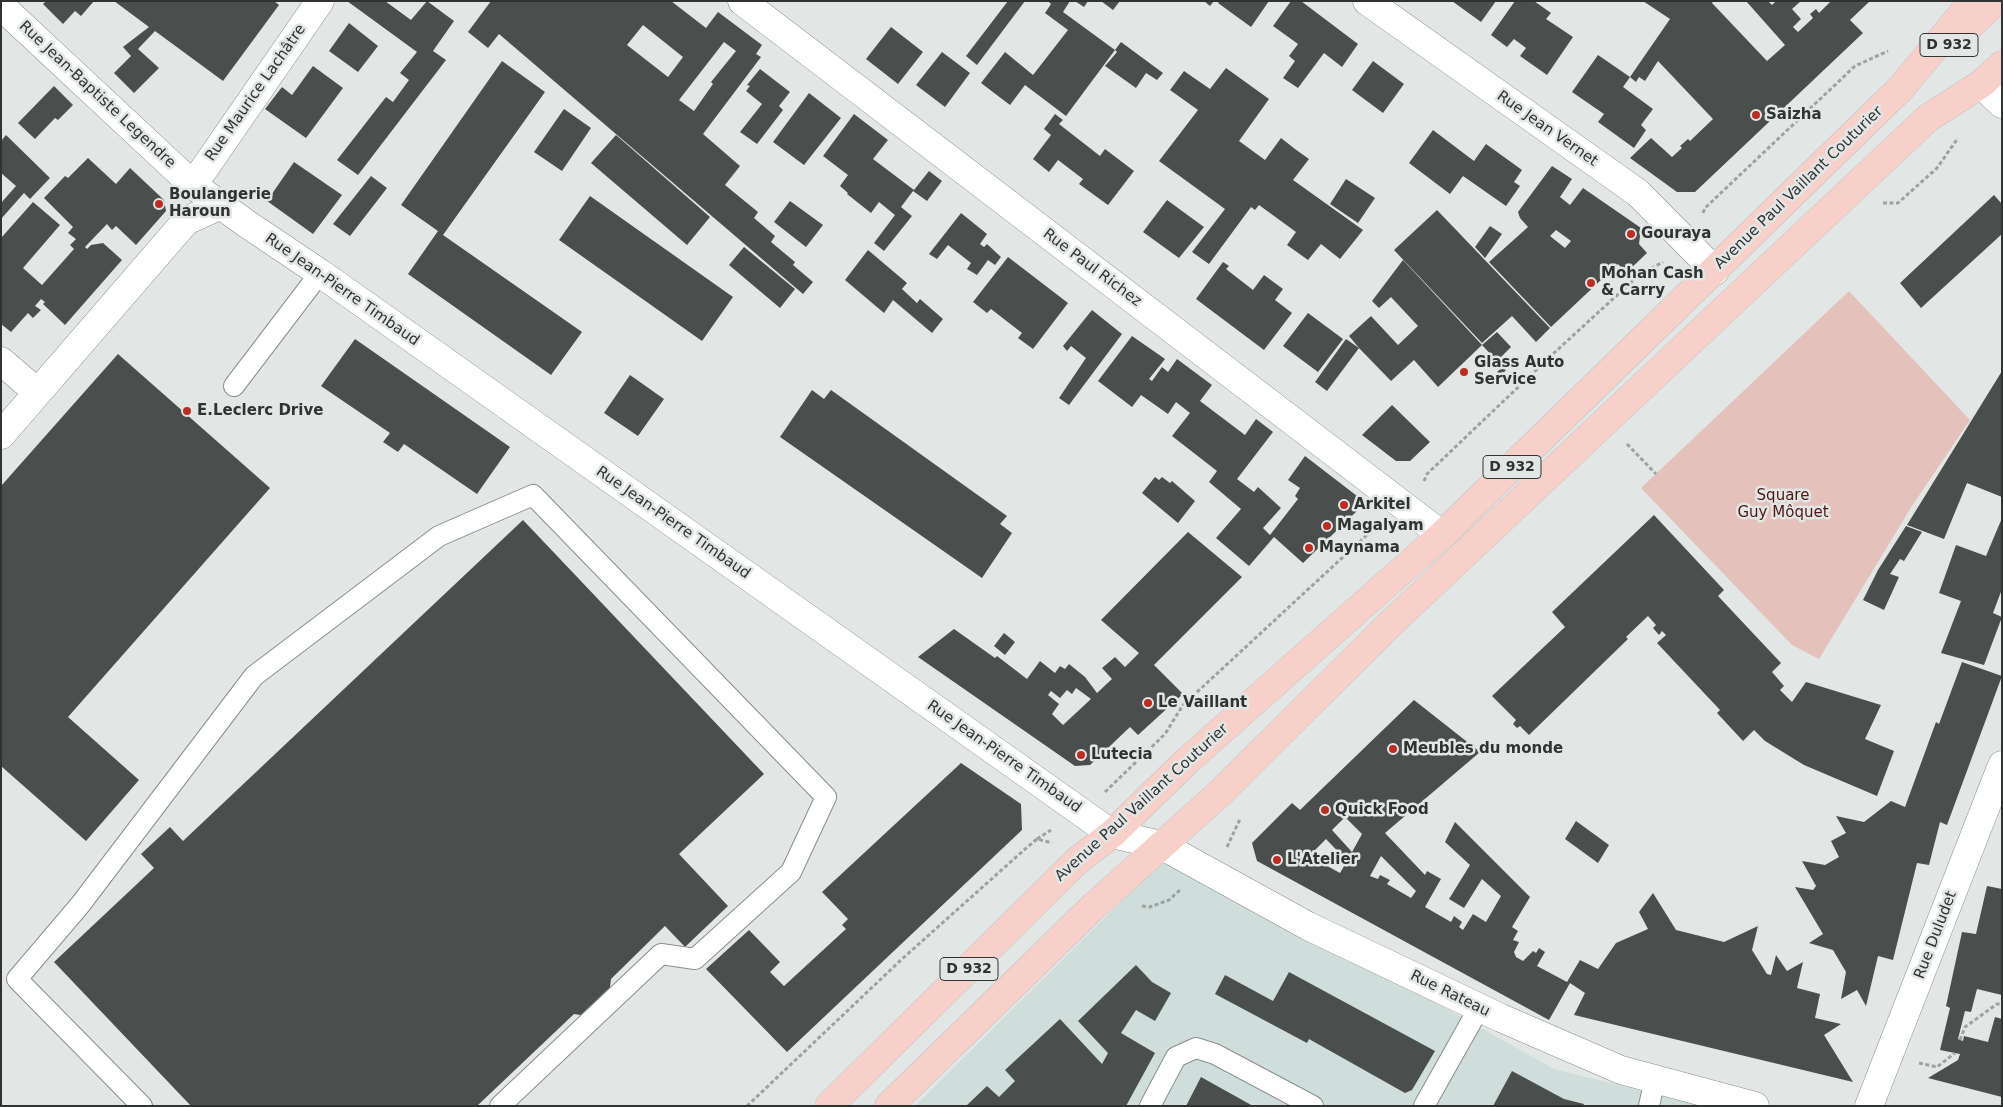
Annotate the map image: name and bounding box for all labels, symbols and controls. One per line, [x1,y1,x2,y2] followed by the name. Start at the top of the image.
[15,18,179,172] street label: Rue Jean-Baptiste Legendre
[202,21,310,165] street label: Rue Maurice Lachâtre
[1920,34,1978,56] road number: D 932
[1493,87,1601,171] street label: Rue Jean Vernet
[1711,103,1887,273] street label: Avenue Paul Vaillant Couturier
[1766,106,1822,124] place label: Saizha
[1750,109,1762,121] marker: Saizha
[169,186,271,221] place label: Boulangerie Haroun
[153,198,165,210] marker: Boulangerie Haroun
[1039,225,1145,311] street label: Rue Paul Richez
[1641,225,1711,243] place label: Gouraya
[1625,228,1637,240] marker: Gouraya
[261,230,423,350] street label: Rue Jean-Pierre Timbaud
[1601,265,1704,300] place label: Mohan Cash & Carry
[1585,277,1597,289] marker: Mohan Cash & Carry
[1474,354,1564,389] place label: Glass Auto Service
[1458,366,1470,378] marker: Glass Auto Service
[197,402,323,420] place label: E.Leclerc Drive
[181,405,193,417] marker: E.Leclerc Drive
[1483,456,1541,478] road number: D 932
[592,463,754,583] street label: Rue Jean-Pierre Timbaud
[1737,487,1829,522] park label: Square Guy Môquet
[1354,496,1411,514] place label: Arkitel
[1338,499,1350,511] marker: Arkitel
[1337,517,1424,535] place label: Magalyam
[1321,520,1333,532] marker: Magalyam
[1319,539,1400,557] place label: Maynama
[1303,542,1315,554] marker: Maynama
[1158,694,1247,712] place label: Le Vaillant
[923,697,1085,817] street label: Rue Jean-Pierre Timbaud
[1142,697,1154,709] marker: Le Vaillant
[1052,720,1232,886] street label: Avenue Paul Vaillant Couturier
[1403,740,1563,758] place label: Meubles du monde
[1387,743,1399,755] marker: Meubles du monde
[1091,746,1153,764] place label: Lutecia
[1075,749,1087,761] marker: Lutecia
[1335,801,1429,819] place label: Quick Food
[1319,804,1331,816] marker: Quick Food
[1287,851,1358,869] place label: L'Atelier
[1271,854,1283,866] marker: L'Atelier
[1911,889,1961,981] street label: Rue Duludet
[940,958,998,981] road number: D 932
[1407,967,1493,1021] street label: Rue Rateau

